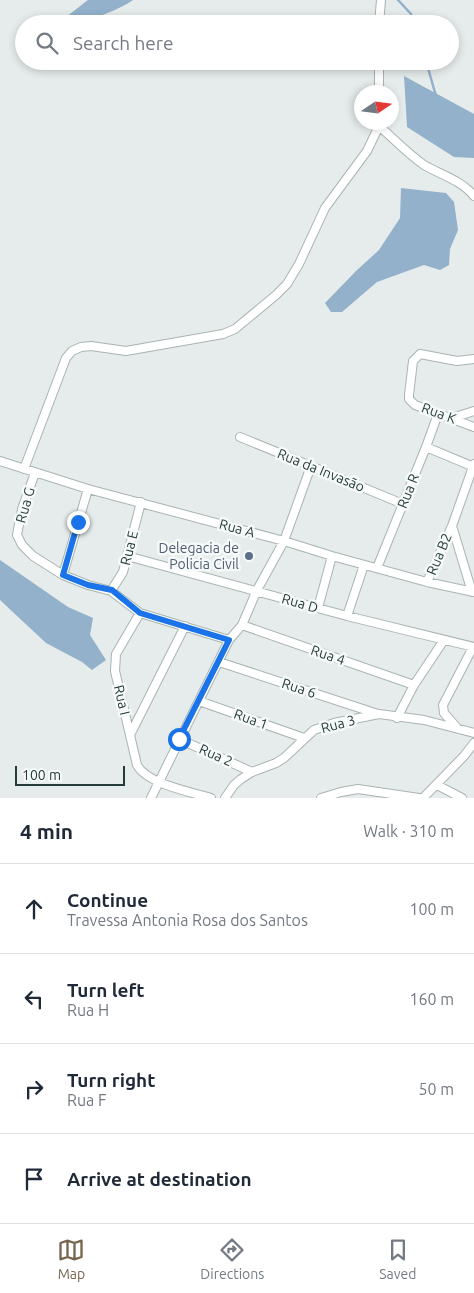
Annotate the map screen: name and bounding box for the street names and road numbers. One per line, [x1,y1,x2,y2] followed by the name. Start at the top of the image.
[420,399,459,427] street label: Rua K
[275,445,367,495] street label: Rua da Invasão
[394,471,422,511] street label: Rua R
[12,485,38,525] street label: Rua G
[217,516,257,540] street label: Rua A
[117,529,141,567] street label: Rua E
[423,531,455,577] street label: Rua B2
[280,590,320,616] street label: Rua D
[309,642,347,668] street label: Rua 4
[280,675,318,701] street label: Rua 6
[111,683,133,717] street label: Rua I
[232,705,270,733] street label: Rua 1
[319,712,357,736] street label: Rua 3
[197,741,235,769] street label: Rua 2

